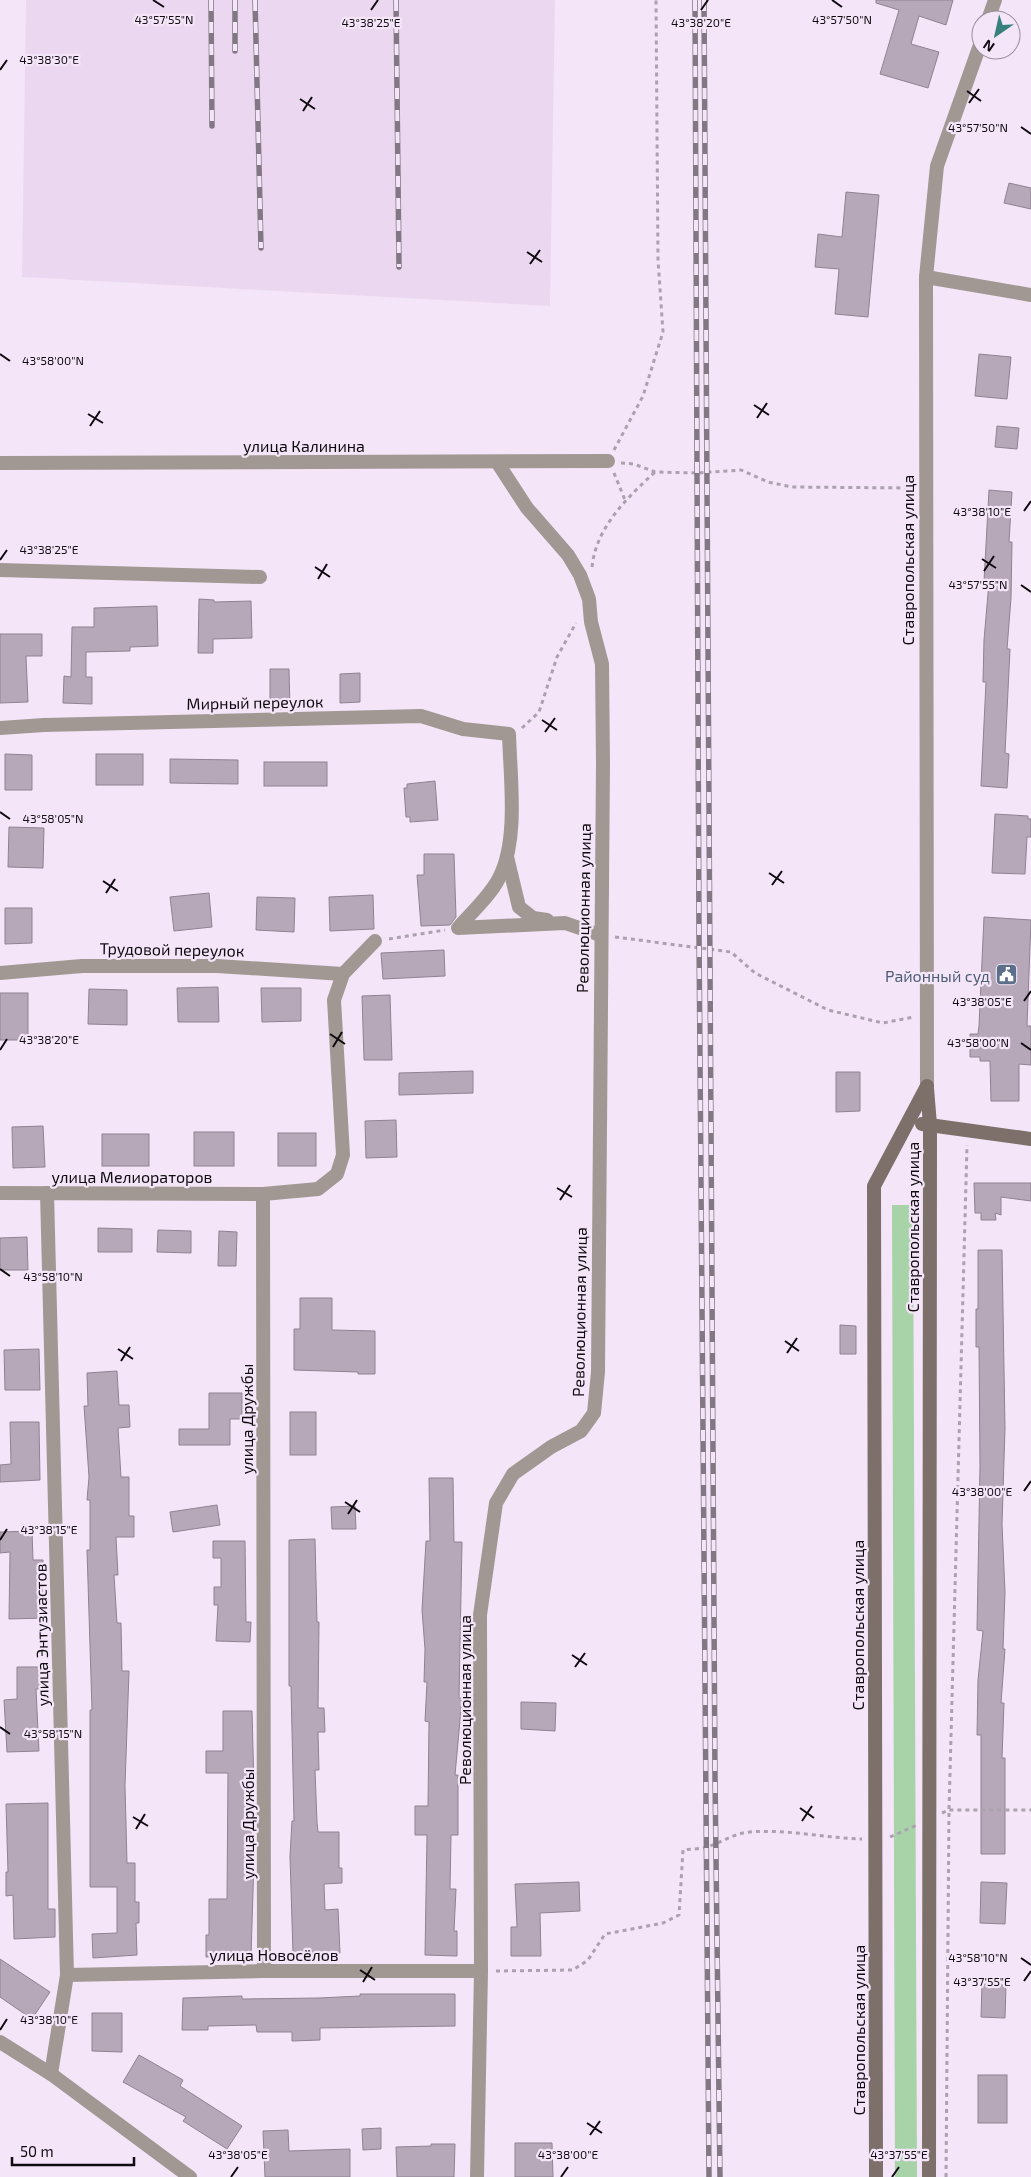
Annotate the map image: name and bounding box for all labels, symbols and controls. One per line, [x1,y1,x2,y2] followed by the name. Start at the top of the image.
[971,10,1021,60] north arrow
[134,12,194,26] text: 43°57'55"N
[812,12,872,26] text: 43°57'50"N
[341,15,401,29] text: 43°38'25"E
[671,15,731,29] text: 43°38'20"E
[980,36,997,56] text: N
[19,52,79,66] text: 43°38'30"E
[948,120,1008,134] text: 43°57'50"N
[22,353,84,367] text: 43°58'00"N
[243,436,365,456] street label: улица Калинина
[898,475,918,645] street label: Ставропольская улица
[953,504,1011,518] text: 43°38'10"E
[19,542,79,556] text: 43°38'25"E
[948,577,1008,591] text: 43°57'55"N
[186,691,324,714] street label: Мирный переулок
[23,811,84,825] text: 43°58'05"N
[572,823,595,993] street label: Революционная улица
[99,938,245,961] street label: Трудовой переулок
[994,963,1018,987] public building icon: Районный суд
[885,966,990,986] place label: Районный суд
[952,994,1012,1008] text: 43°38'05"E
[19,1032,79,1046] text: 43°38'20"E
[947,1035,1009,1049] text: 43°58'00"N
[903,1142,923,1312] street label: Ставропольская улица
[52,1167,212,1187] street label: улица Мелиораторов
[568,1227,591,1397] street label: Революционная улица
[23,1269,83,1283] text: 43°58'10"N
[237,1364,257,1474] street label: улица Дружбы
[952,1484,1012,1498] text: 43°38'00"E
[20,1522,78,1536] text: 43°38'15"E
[848,1540,868,1710] street label: Ставропольская улица
[30,1563,53,1707] street label: улица Энтузиастов
[455,1615,475,1785] street label: Революционная улица
[24,1726,82,1740] text: 43°58'15"N
[238,1769,258,1879] street label: улица Дружбы
[209,1945,339,1965] street label: улица Новосёлов
[849,1945,869,2115] street label: Ставропольская улица
[948,1950,1008,1964] text: 43°58'10"N
[953,1974,1011,1988] text: 43°37'55"E
[20,2012,78,2026] text: 43°38'10"E
[12,2134,135,2166] scale bar
[20,2142,54,2160] text: 50 m
[208,2147,268,2161] text: 43°38'05"E
[538,2147,598,2161] text: 43°38'00"E
[870,2147,928,2161] text: 43°37'55"E

